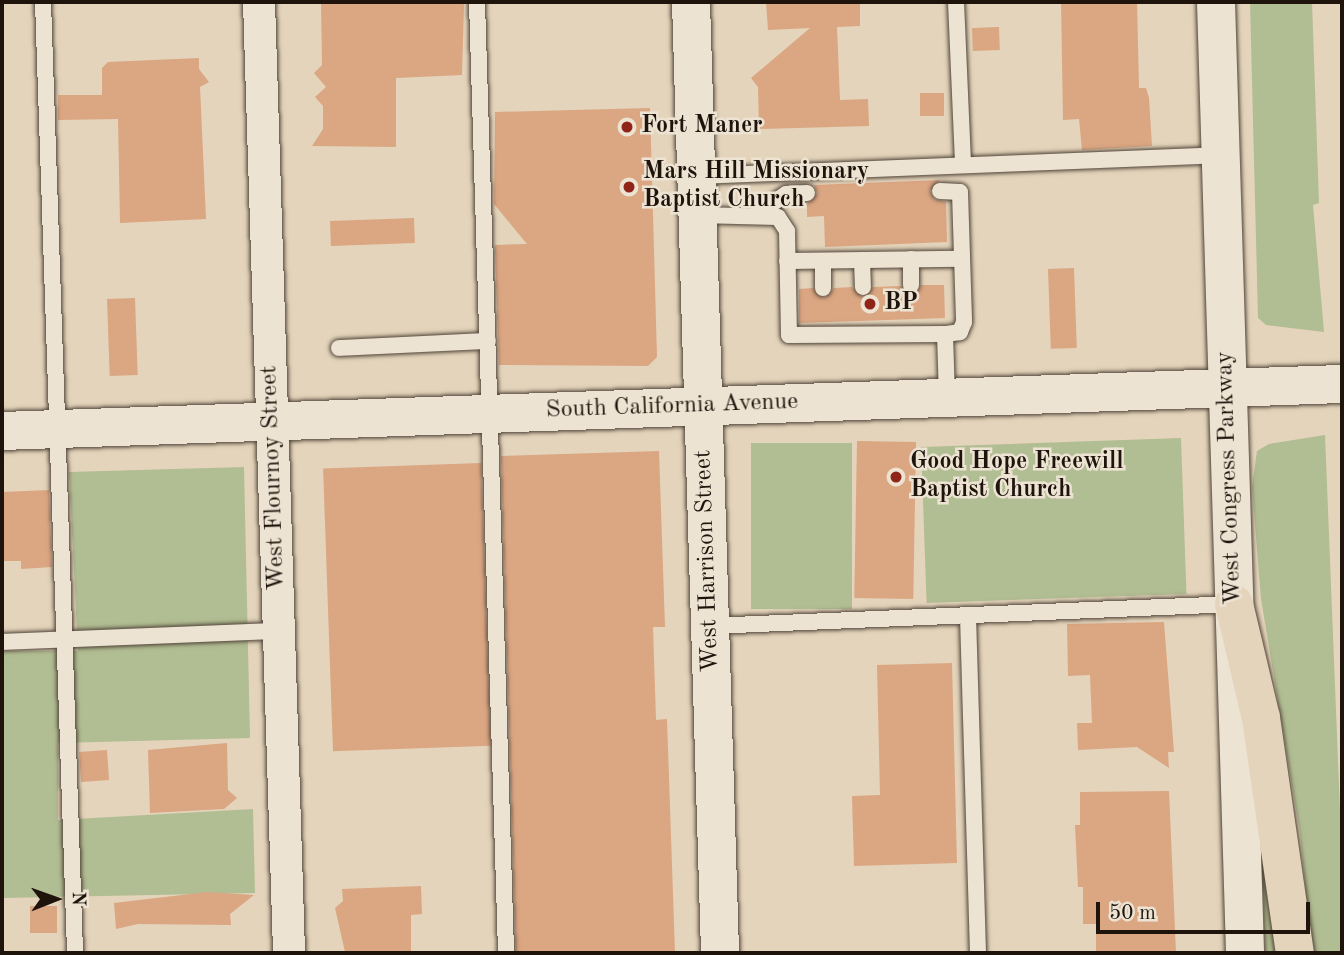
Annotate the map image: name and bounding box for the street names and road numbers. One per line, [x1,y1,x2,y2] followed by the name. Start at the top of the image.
[1211,351,1249,605] street label: West Congress Parkway
[256,365,292,591] street label: West Flournoy Street
[545,388,799,426] street label: South California Avenue
[690,449,726,673] street label: West Harrison Street

